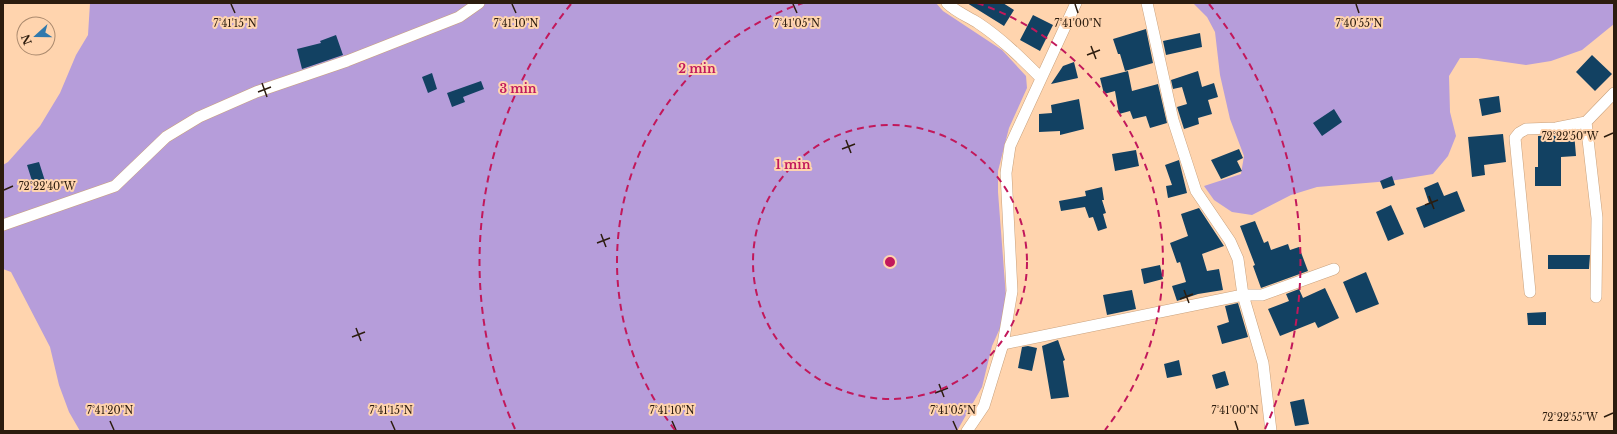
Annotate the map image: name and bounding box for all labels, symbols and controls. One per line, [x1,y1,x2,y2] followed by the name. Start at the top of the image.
[16,16,56,56] north arrow
[213,17,257,30] text: 7°41'15"N
[494,17,538,30] text: 7°41'10"N
[774,17,820,30] text: 7°41'05"N
[1054,17,1102,30] text: 7°41'00"N
[1335,17,1383,30] text: 7°40'55"N
[18,32,35,47] text: N
[678,61,716,76] text: 2 min
[499,81,537,96] text: 3 min
[1541,130,1599,143] text: 72°22'50"W
[776,157,811,172] text: 1 min
[18,180,76,193] text: 72°22'40"W
[883,255,897,269] centre of rings
[87,404,133,417] text: 7°41'20"N
[369,404,413,417] text: 7°41'15"N
[650,404,694,417] text: 7°41'10"N
[930,404,976,417] text: 7°41'05"N
[1211,404,1259,417] text: 7°41'00"N
[1542,411,1598,424] text: 72°22'55"W

